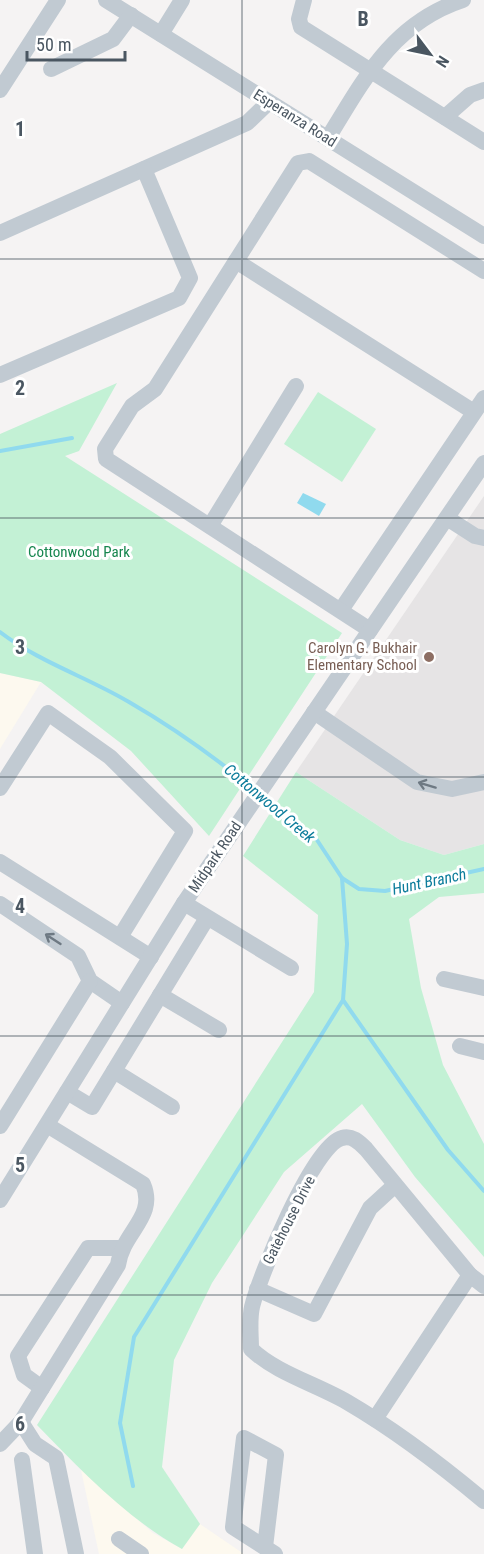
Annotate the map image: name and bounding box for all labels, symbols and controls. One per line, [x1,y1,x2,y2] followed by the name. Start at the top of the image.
[357,7,369,31] text: B
[27,24,124,62] scale bar
[400,24,460,84] north arrow
[36,34,71,55] text: 50 m
[432,52,453,71] text: N
[250,85,340,151] street label: Esperanza Road
[15,117,25,141] text: 1
[15,376,25,400] text: 2
[28,543,130,561] park label: Cottonwood Park
[15,635,25,659] text: 3
[307,639,417,674] place label: Carolyn G. Bukhair Elementary School
[422,650,436,664] marker: Carolyn G. Bukhair Elementary School
[220,760,320,848] water label: Cottonwood Creek
[418,779,437,790] one-way arrow
[185,818,245,896] street label: Midpark Road
[390,864,468,899] water label: Hunt Branch
[15,894,25,918] text: 4
[45,933,62,945] one-way arrow
[15,1153,25,1177] text: 5
[259,1173,319,1267] street label: Gatehouse Drive
[15,1412,25,1436] text: 6

